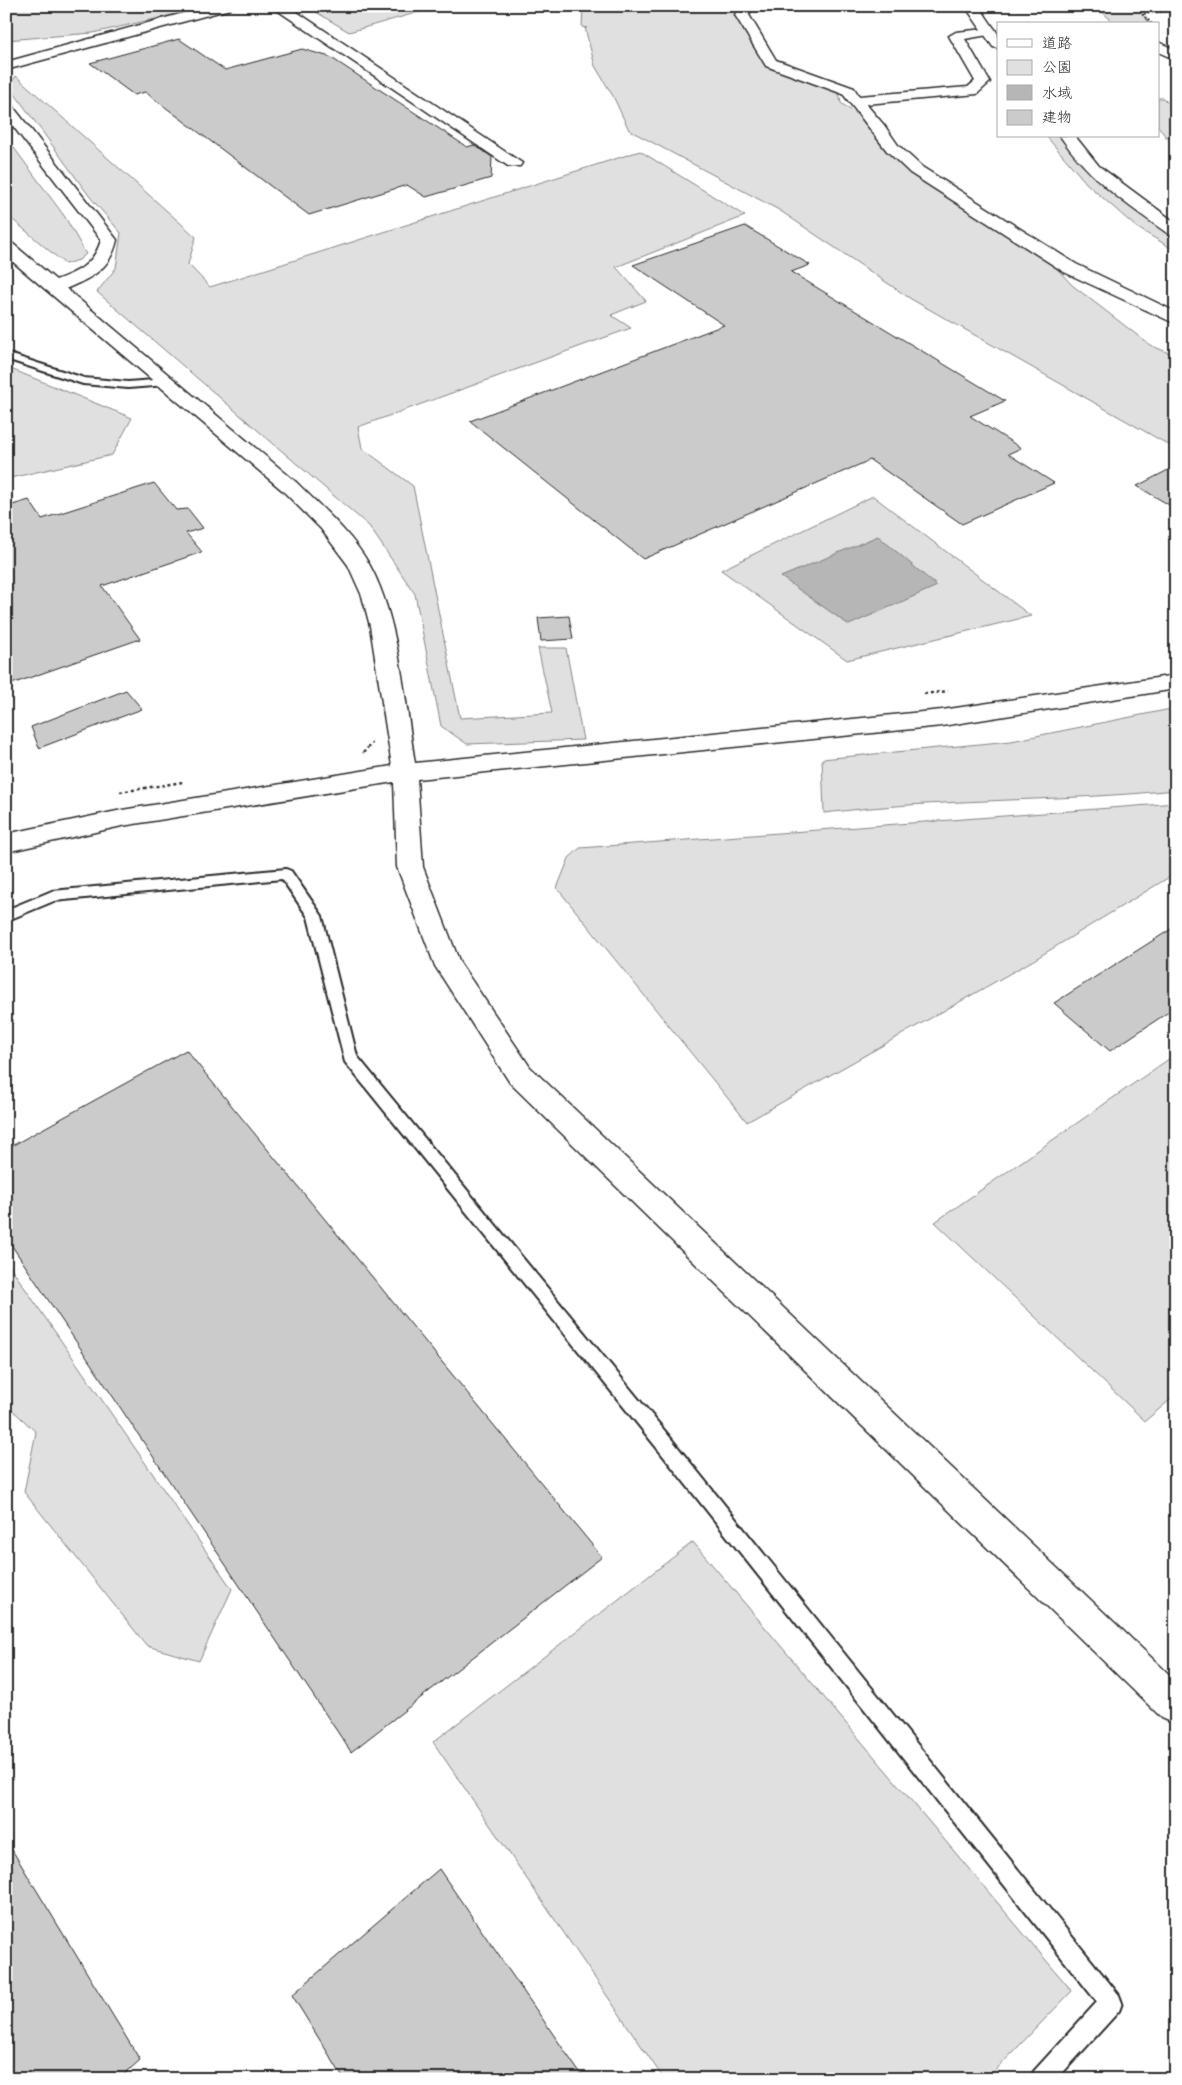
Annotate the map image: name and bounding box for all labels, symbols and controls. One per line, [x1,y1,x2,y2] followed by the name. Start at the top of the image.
[997,22,1160,138] legend
[1042,33,1072,53] text: 道路
[1042,57,1072,77] text: 公園
[1042,83,1072,103] text: 水域
[1042,107,1072,127] text: 建物

